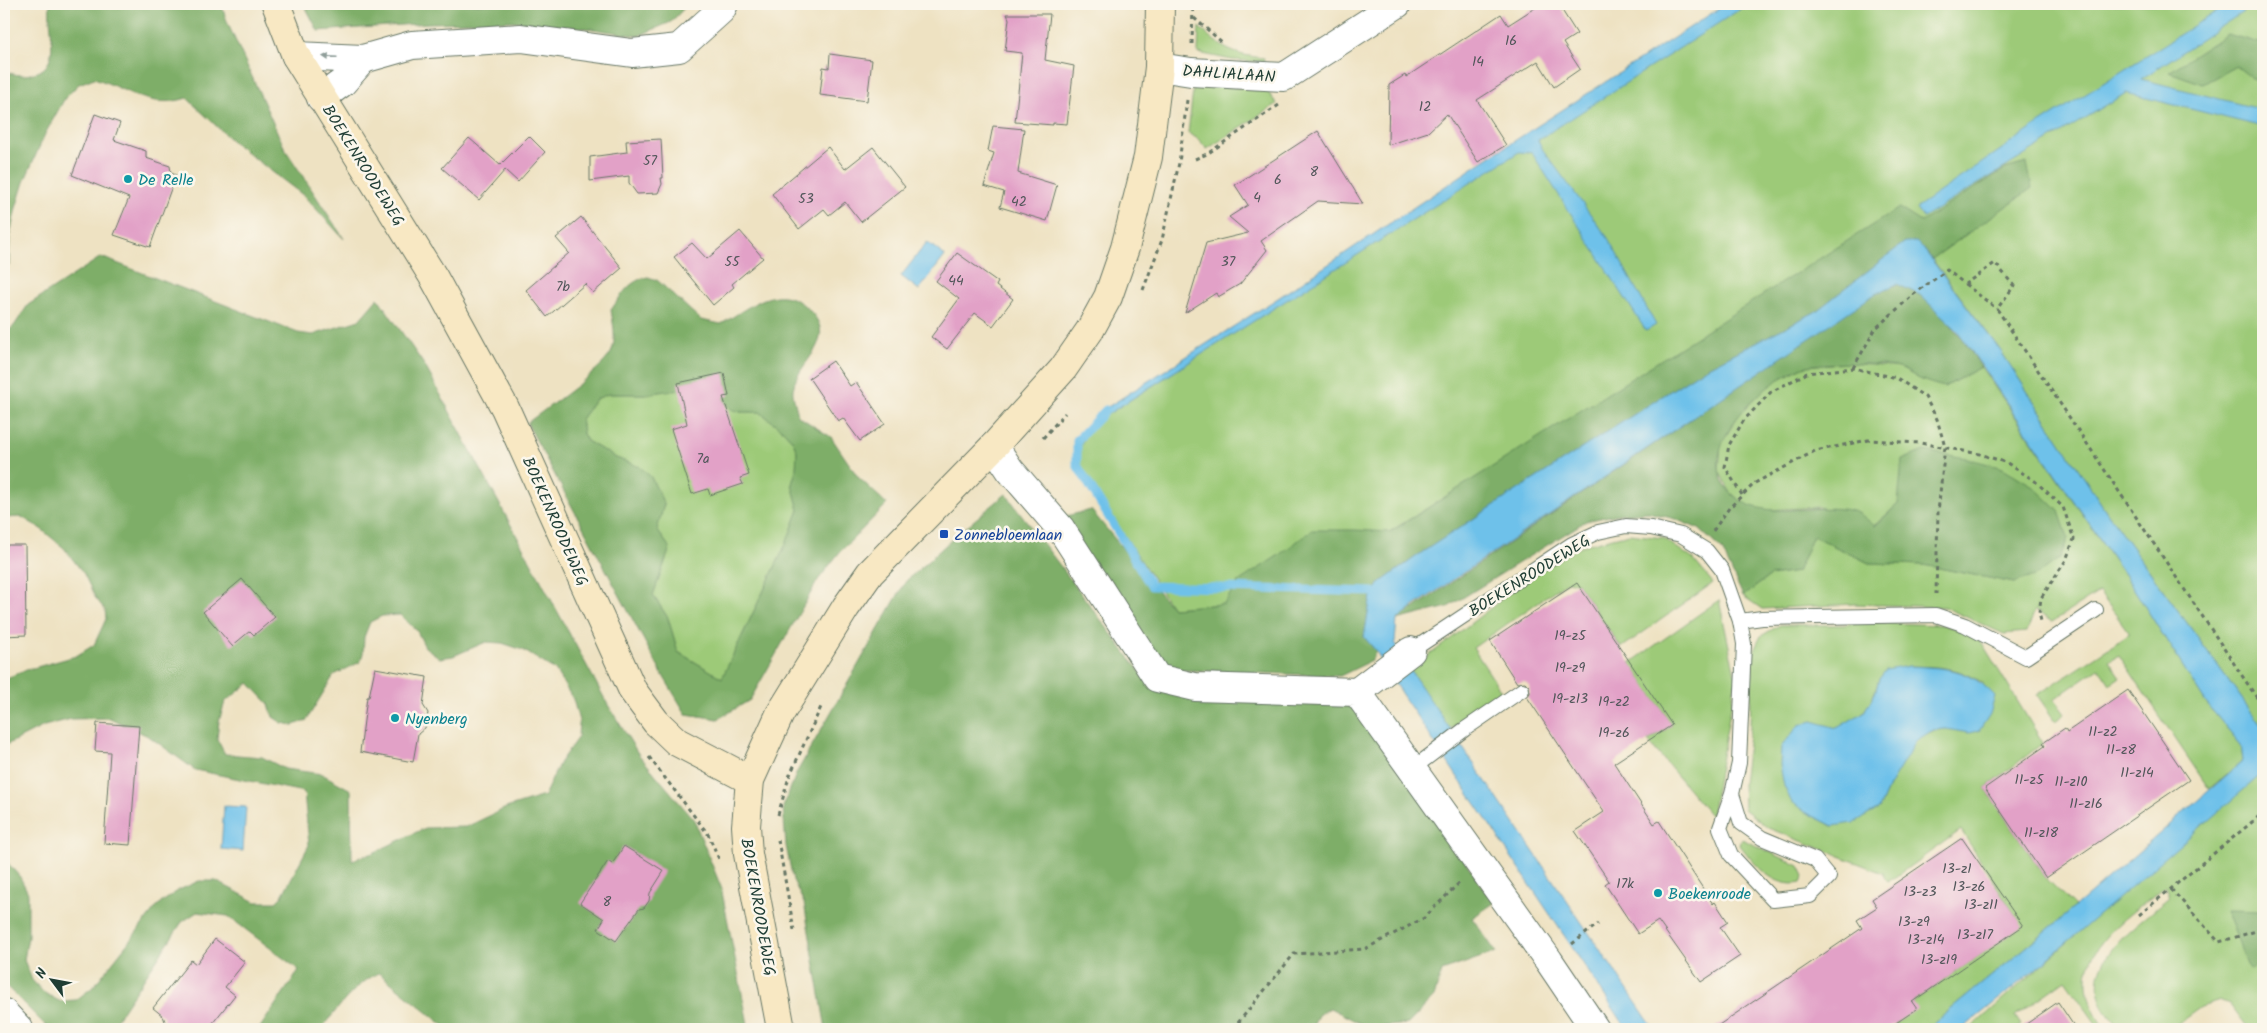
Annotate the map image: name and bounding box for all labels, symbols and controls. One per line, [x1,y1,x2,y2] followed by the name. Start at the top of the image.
[1505,30,1517,52] house number: 16
[1472,51,1484,73] house number: 14
[321,52,337,60] one-way arrow
[1182,59,1276,90] street label: DAHLIALAAN
[1419,96,1431,118] house number: 12
[315,100,410,231] street label: BOEKENROODEWEG
[643,150,658,172] house number: 57
[1310,161,1319,183] house number: 8
[138,168,194,193] place label: De Relle
[1274,169,1282,191] house number: 6
[122,173,134,185] marker: De Relle
[1253,187,1261,209] house number: 4
[798,188,814,210] house number: 53
[1011,191,1027,213] house number: 42
[724,251,741,273] house number: 55
[1221,251,1236,273] house number: 37
[948,270,964,292] house number: 44
[556,276,571,298] house number: 7b
[696,448,710,470] house number: 7a
[515,453,594,590] street label: BOEKENROODEWEG
[954,523,1062,548] place label: Zonnebloemlaan
[938,528,950,540] marker: Zonnebloemlaan
[1464,529,1595,624] street label: BOEKENROODEWEG
[1554,625,1587,647] house number: 19-z5
[1555,657,1585,679] house number: 19-z9
[1552,688,1588,710] house number: 19-z13
[1598,691,1630,713] house number: 19-z2
[405,707,468,732] place label: Nyenberg
[389,712,401,724] marker: Nyenberg
[2088,721,2118,743] house number: 11-z2
[1598,722,1630,744] house number: 19-z6
[2106,739,2136,761] house number: 11-z8
[2120,762,2154,784] house number: 11-z14
[2015,769,2045,791] house number: 11-z5
[2055,771,2087,793] house number: 11-z10
[2069,793,2103,815] house number: 11-z16
[2024,822,2059,844] house number: 11-z18
[733,836,782,978] street label: BOEKENROODEWEG
[1942,858,1972,880] house number: 13-z1
[1616,873,1634,895] house number: 17k
[1953,876,1985,898] house number: 13-z6
[1904,881,1936,903] house number: 13-z3
[1668,882,1751,907] place label: Boekenroode
[1652,887,1664,899] marker: Boekenroode
[603,891,612,913] house number: 8
[1964,894,1998,916] house number: 13-z11
[1898,911,1930,933] house number: 13-z9
[1957,924,1993,946] house number: 13-z17
[1907,929,1945,951] house number: 13-z14
[1921,949,1957,971] house number: 13-z19
[28,956,78,1006] north arrow
[30,964,54,983] text: N

